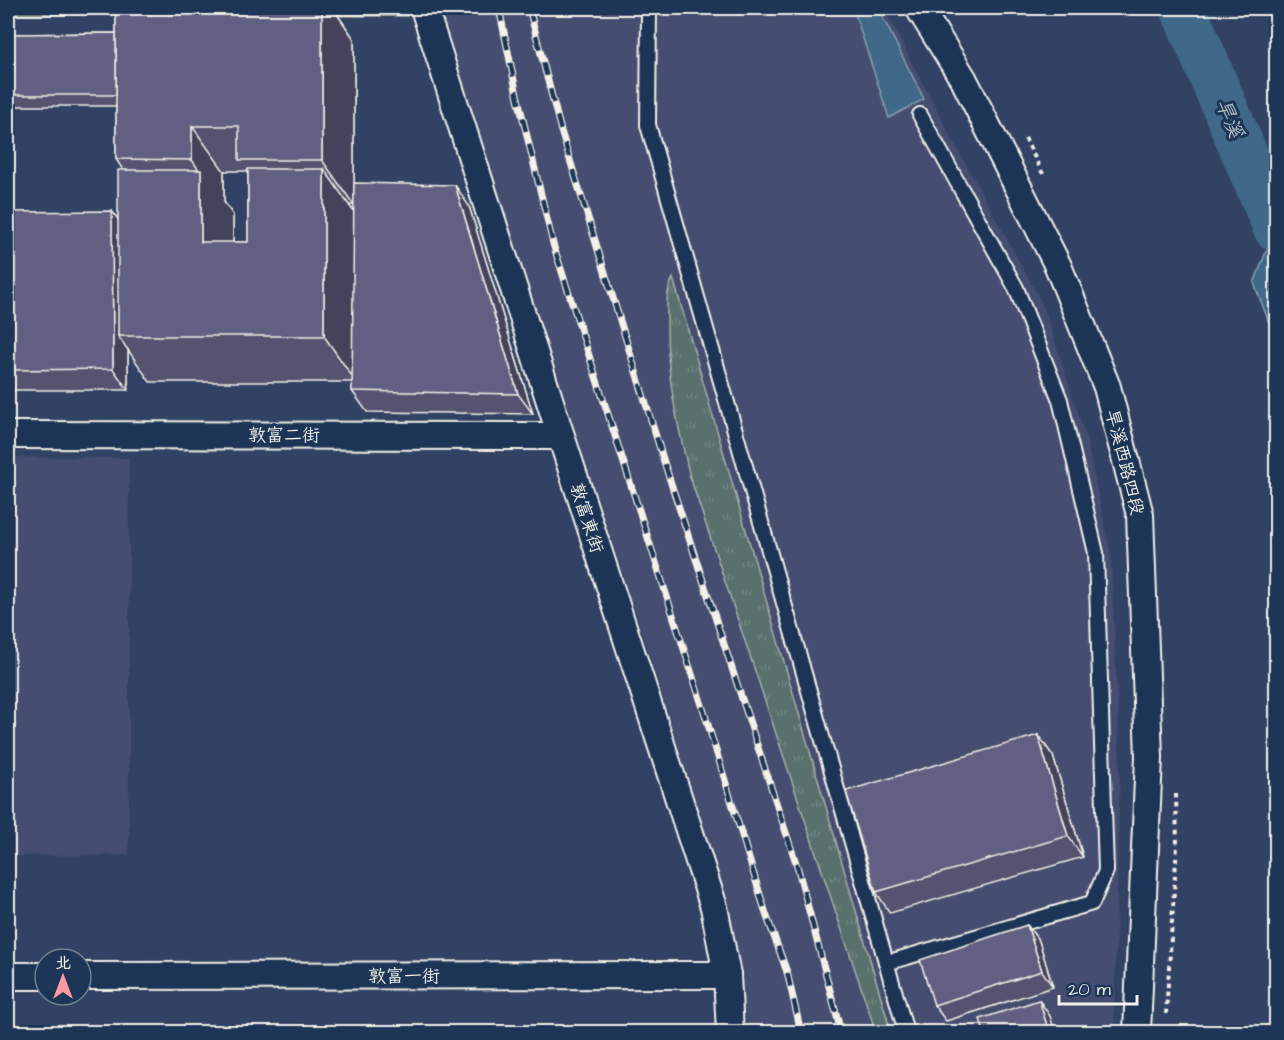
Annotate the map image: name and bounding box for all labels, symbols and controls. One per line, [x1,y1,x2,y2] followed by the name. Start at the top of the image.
[1208,95,1250,143] water label: 旱溪
[1099,407,1150,518] street label: 旱溪西路四段
[248,423,320,448] street label: 敦富二街
[564,480,610,556] street label: 敦富東街
[33,947,93,1007] north arrow
[55,952,71,974] text: 北
[368,964,440,989] street label: 敦富一街
[1059,968,1137,1006] scale bar
[1068,977,1111,1002] text: 20 m

